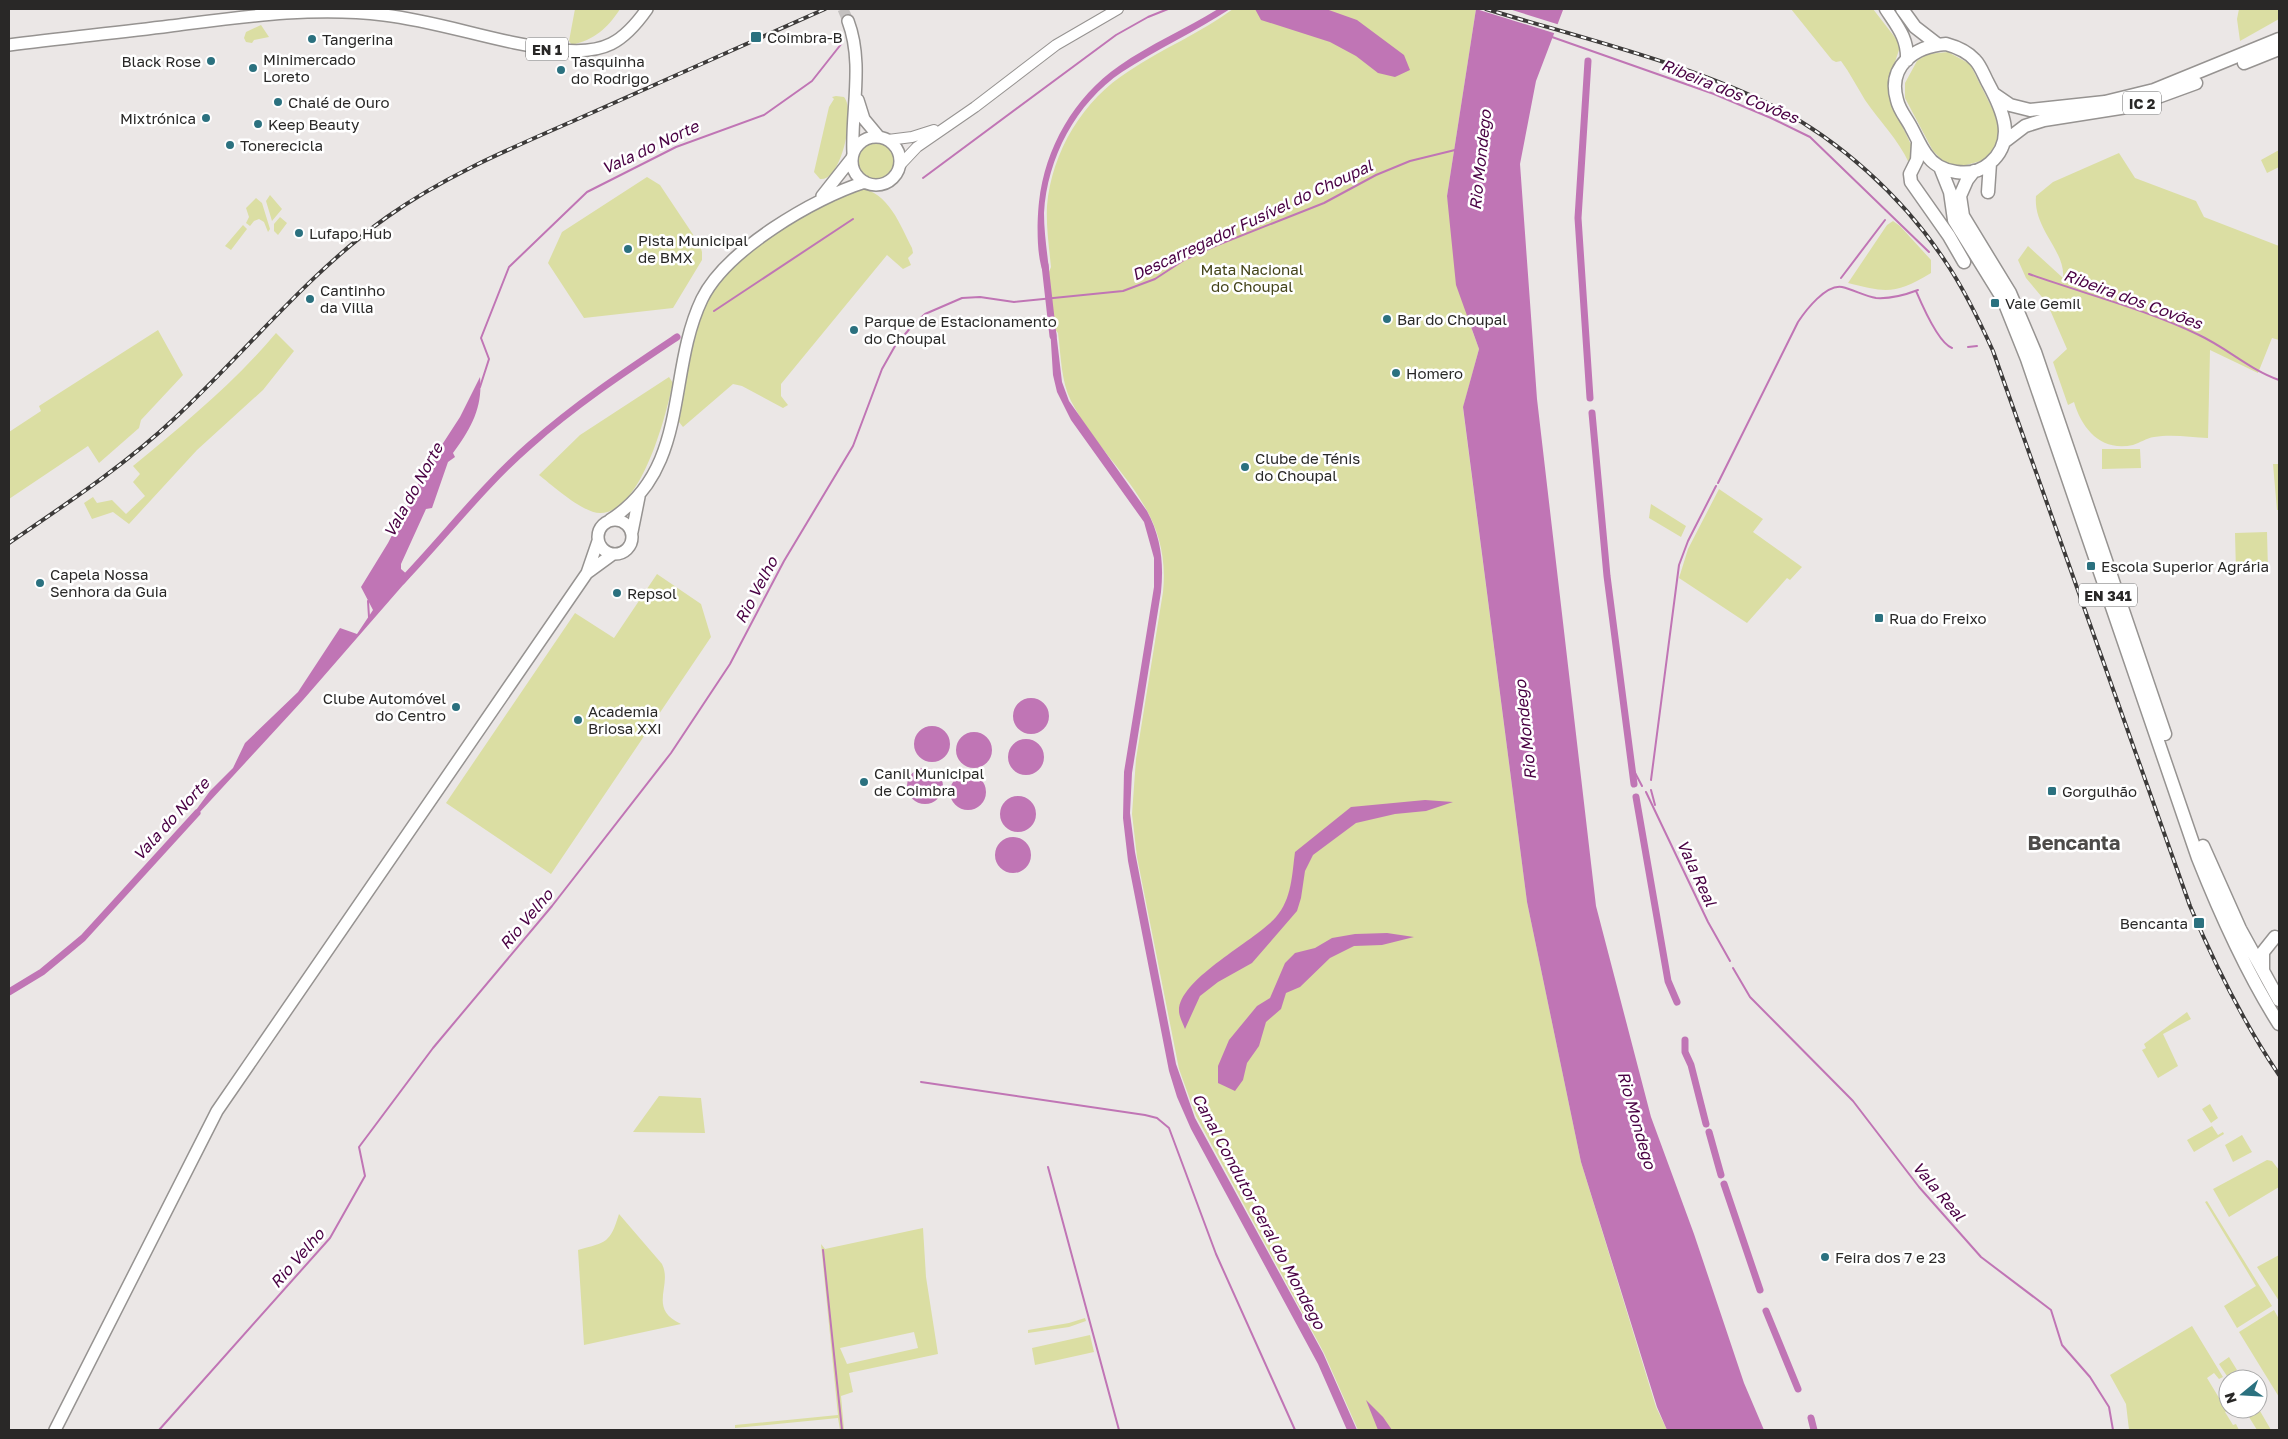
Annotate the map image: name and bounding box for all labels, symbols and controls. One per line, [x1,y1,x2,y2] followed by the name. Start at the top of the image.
[767,28,843,46] place label: Coimbra-B
[322,30,393,48] place label: Tangerina
[749,30,763,44] marker: Coimbra-B
[306,33,318,45] marker: Tangerina
[526,38,568,61] road number: EN 1
[263,50,356,85] place label: Minimercado Loreto
[122,52,201,70] place label: Black Rose
[571,52,649,87] place label: Tasquinha do Rodrigo
[1659,54,1803,128] water label: Ribeira dos Covões
[205,55,217,67] marker: Black Rose
[247,62,259,74] marker: Minimercado Loreto
[555,64,567,76] marker: Tasquinha do Rodrigo
[2123,92,2161,115] road number: IC 2
[288,93,390,111] place label: Chalé de Ouro
[272,96,284,108] marker: Chalé de Ouro
[1465,108,1495,211] water label: Rio Mondego
[120,109,196,127] place label: Mixtrónica
[200,112,212,124] marker: Mixtrónica
[268,115,360,133] place label: Keep Beauty
[598,115,703,178] water label: Vala do Norte
[252,118,264,130] marker: Keep Beauty
[240,136,323,154] place label: Tonerecicla
[224,139,236,151] marker: Tonerecicla
[1128,155,1376,285] water label: Descarregador Fusível do Choupal
[309,224,392,242] place label: Lufapo Hub
[293,227,305,239] marker: Lufapo Hub
[638,231,748,266] place label: Pista Municipal de BMX
[622,243,634,255] marker: Pista Municipal de BMX
[1200,260,1304,295] park label: Mata Nacional do Choupal
[2061,265,2206,334] water label: Ribeira dos Covões
[320,281,385,316] place label: Cantinho da Villa
[304,293,316,305] marker: Cantinho da Villa
[2005,294,2081,312] place label: Vale Gemil
[1989,297,2001,309] marker: Vale Gemil
[1397,310,1507,328] place label: Bar do Choupal
[864,312,1057,347] place label: Parque de Estacionamento do Choupal
[1381,313,1393,325] marker: Bar do Choupal
[848,324,860,336] marker: Parque de Estacionamento do Choupal
[1406,364,1463,382] place label: Homero
[1390,367,1402,379] marker: Homero
[379,438,448,541] water label: Vala do Norte
[1255,449,1360,484] place label: Clube de Ténis do Choupal
[1239,461,1251,473] marker: Clube de Ténis do Choupal
[730,552,782,627] water label: Rio Velho
[2101,557,2269,575] place label: Escola Superior Agrária
[2085,560,2097,572] marker: Escola Superior Agrária
[50,565,167,600] place label: Capela Nossa Senhora da Guia
[34,577,46,589] marker: Capela Nossa Senhora da Guia
[627,584,677,602] place label: Repsol
[2079,584,2137,606] road number: EN 341
[611,587,623,599] marker: Repsol
[1889,609,1986,627] place label: Rua do Freixo
[1873,612,1885,624] marker: Rua do Freixo
[1510,678,1540,781] water label: Rio Mondego
[323,689,446,724] place label: Clube Automóvel do Centro
[450,701,462,713] marker: Clube Automóvel do Centro
[588,702,662,737] place label: Academia Briosa XXI
[572,714,584,726] marker: Academia Briosa XXI
[874,764,985,799] place label: Canil Municipal de Coimbra
[129,772,215,864] water label: Vala do Norte
[858,776,870,788] marker: Canil Municipal de Coimbra
[2062,782,2137,800] place label: Gorgulhão
[2046,785,2058,797] marker: Gorgulhão
[2028,830,2120,854] district label: Bencanta
[1673,837,1721,910] water label: Vala Real
[495,884,558,953] water label: Rio Velho
[2120,914,2188,932] place label: Bencanta
[2192,916,2206,930] marker: Bencanta
[1614,1069,1661,1172] water label: Rio Mondego
[1188,1090,1330,1333] water label: Canal Condutor Geral do Mondego
[1908,1157,1970,1225] water label: Vala Real
[266,1223,329,1292] water label: Rio Velho
[1835,1248,1946,1266] place label: Feira dos 7 e 23
[1819,1251,1831,1263] marker: Feira dos 7 e 23
[2218,1369,2268,1419] north arrow
[2220,1390,2240,1406] text: N

